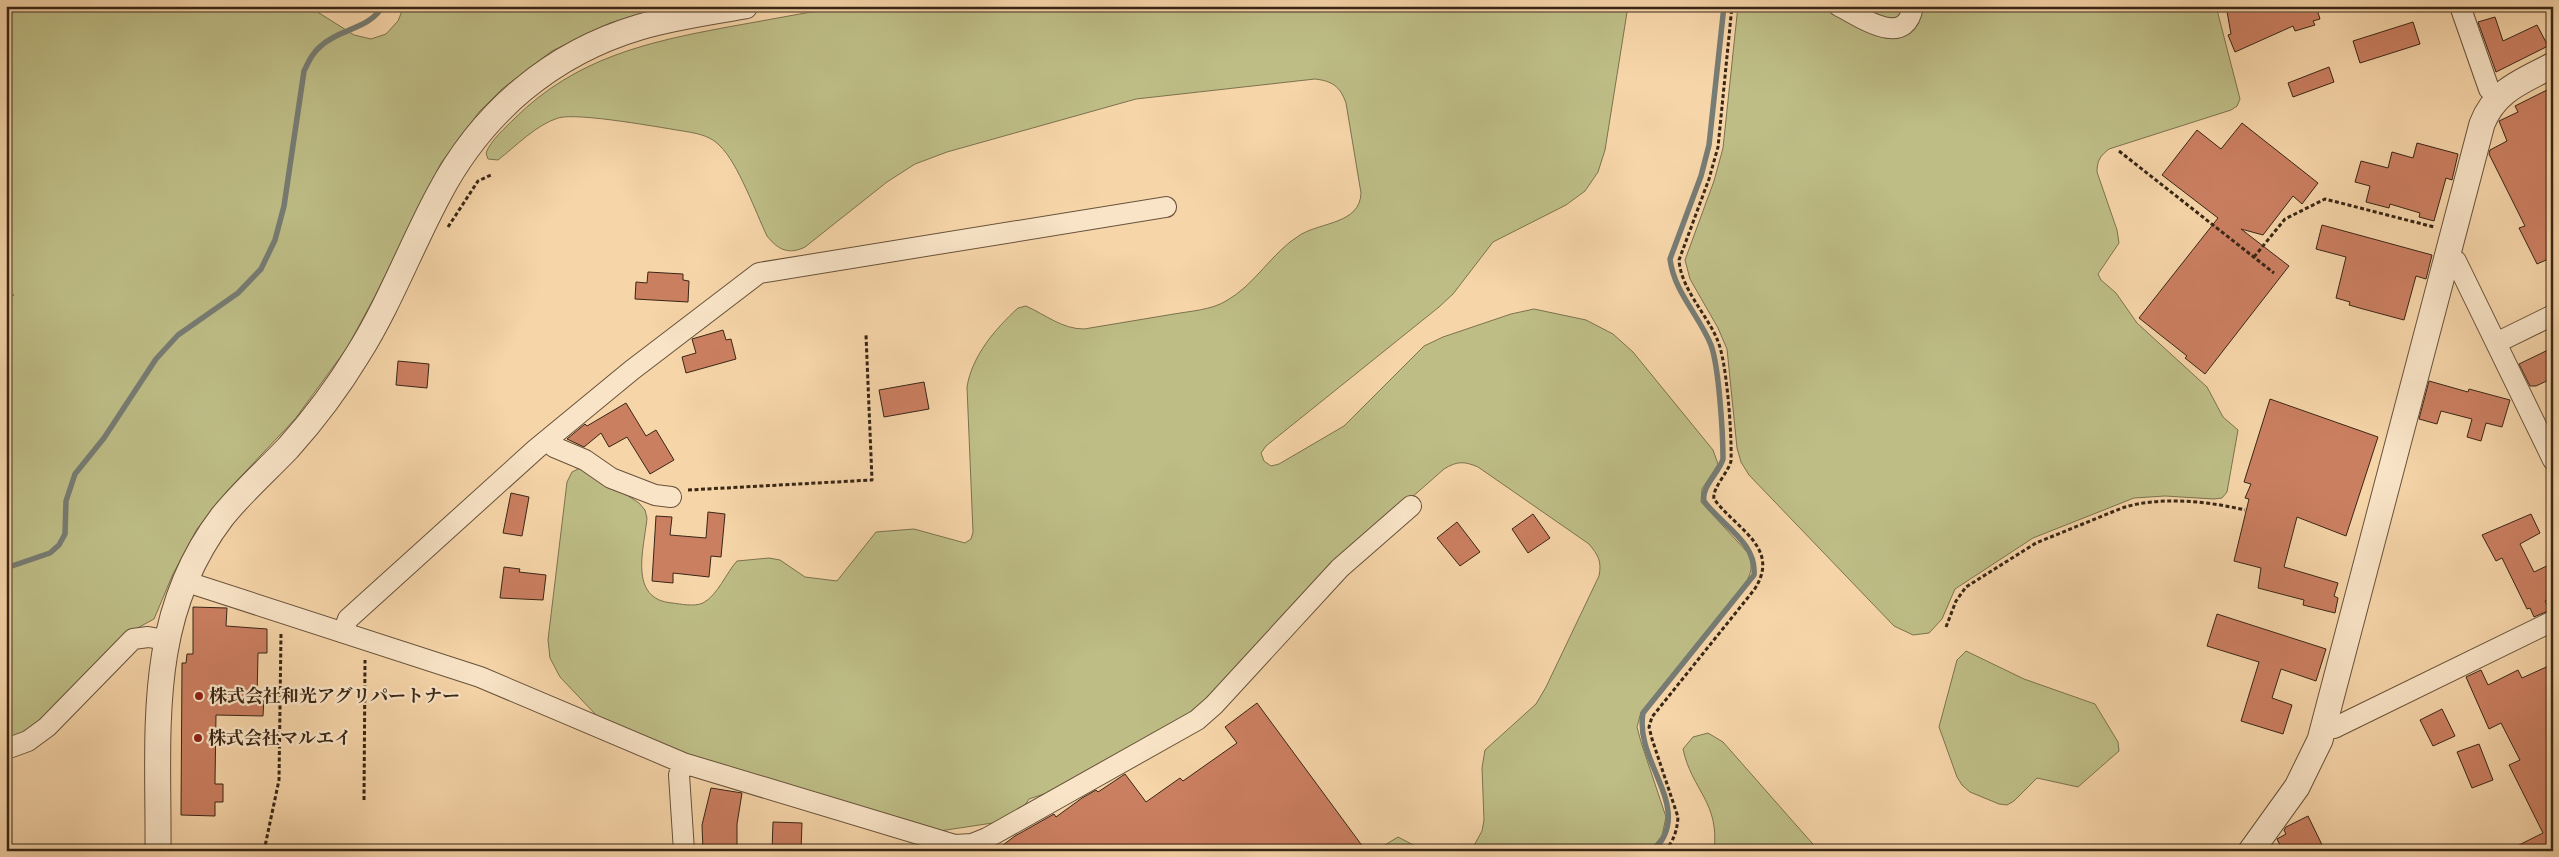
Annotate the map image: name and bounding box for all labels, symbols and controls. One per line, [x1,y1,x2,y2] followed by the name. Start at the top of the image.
[209,684,460,707] place label: 株式会社和光アグリパートナー
[193,690,205,702] marker: 株式会社和光アグリパートナー
[208,726,352,749] place label: 株式会社マルエイ
[192,732,204,744] marker: 株式会社マルエイ

